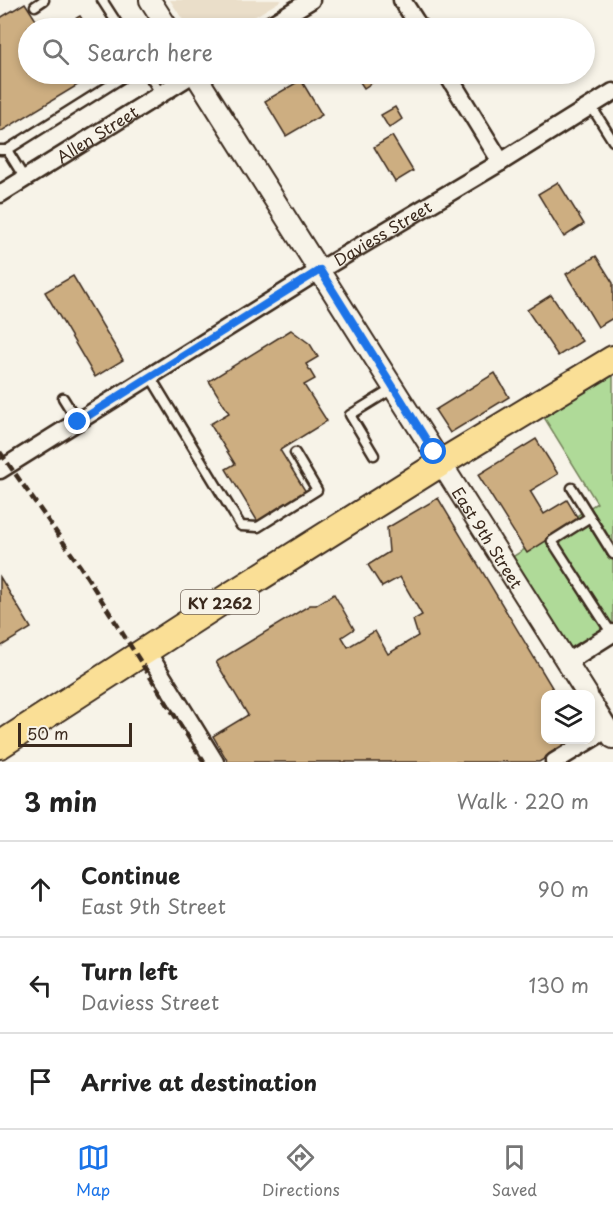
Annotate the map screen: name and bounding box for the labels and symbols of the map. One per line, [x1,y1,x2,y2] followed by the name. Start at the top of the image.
[51,99,143,168] street label: Allen Street
[329,194,436,271] street label: Daviess Street
[64,408,90,434] route end
[420,438,446,464] route start
[447,482,529,593] street label: East 9th Street
[181,590,259,614] road number: KY 2262
[18,720,132,748] scale bar

